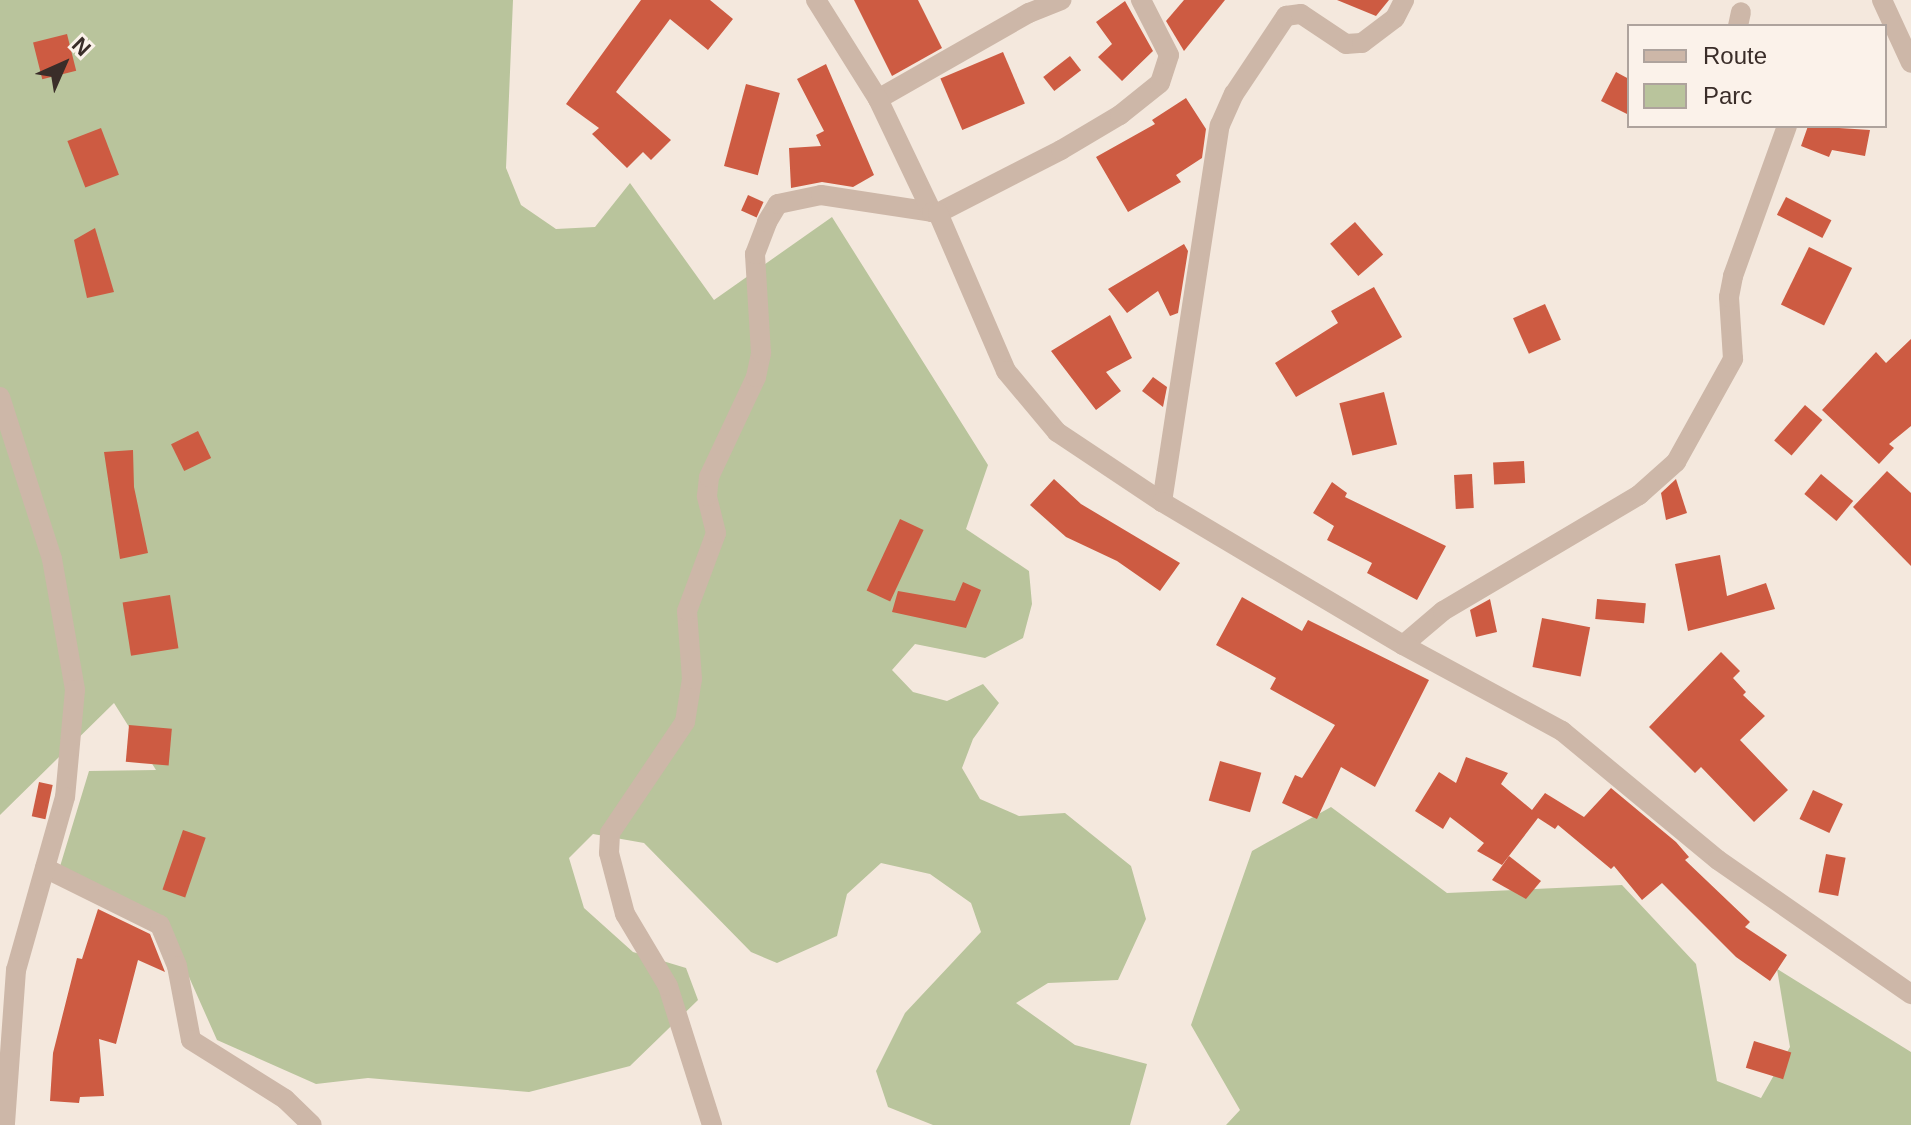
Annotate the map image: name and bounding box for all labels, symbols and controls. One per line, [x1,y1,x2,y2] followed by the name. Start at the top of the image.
[24,24,104,104] north arrow
[1627,24,1887,128] legend
[67,32,96,61] text: N
[1703,42,1767,69] text: Route
[1703,82,1752,109] text: Parc

